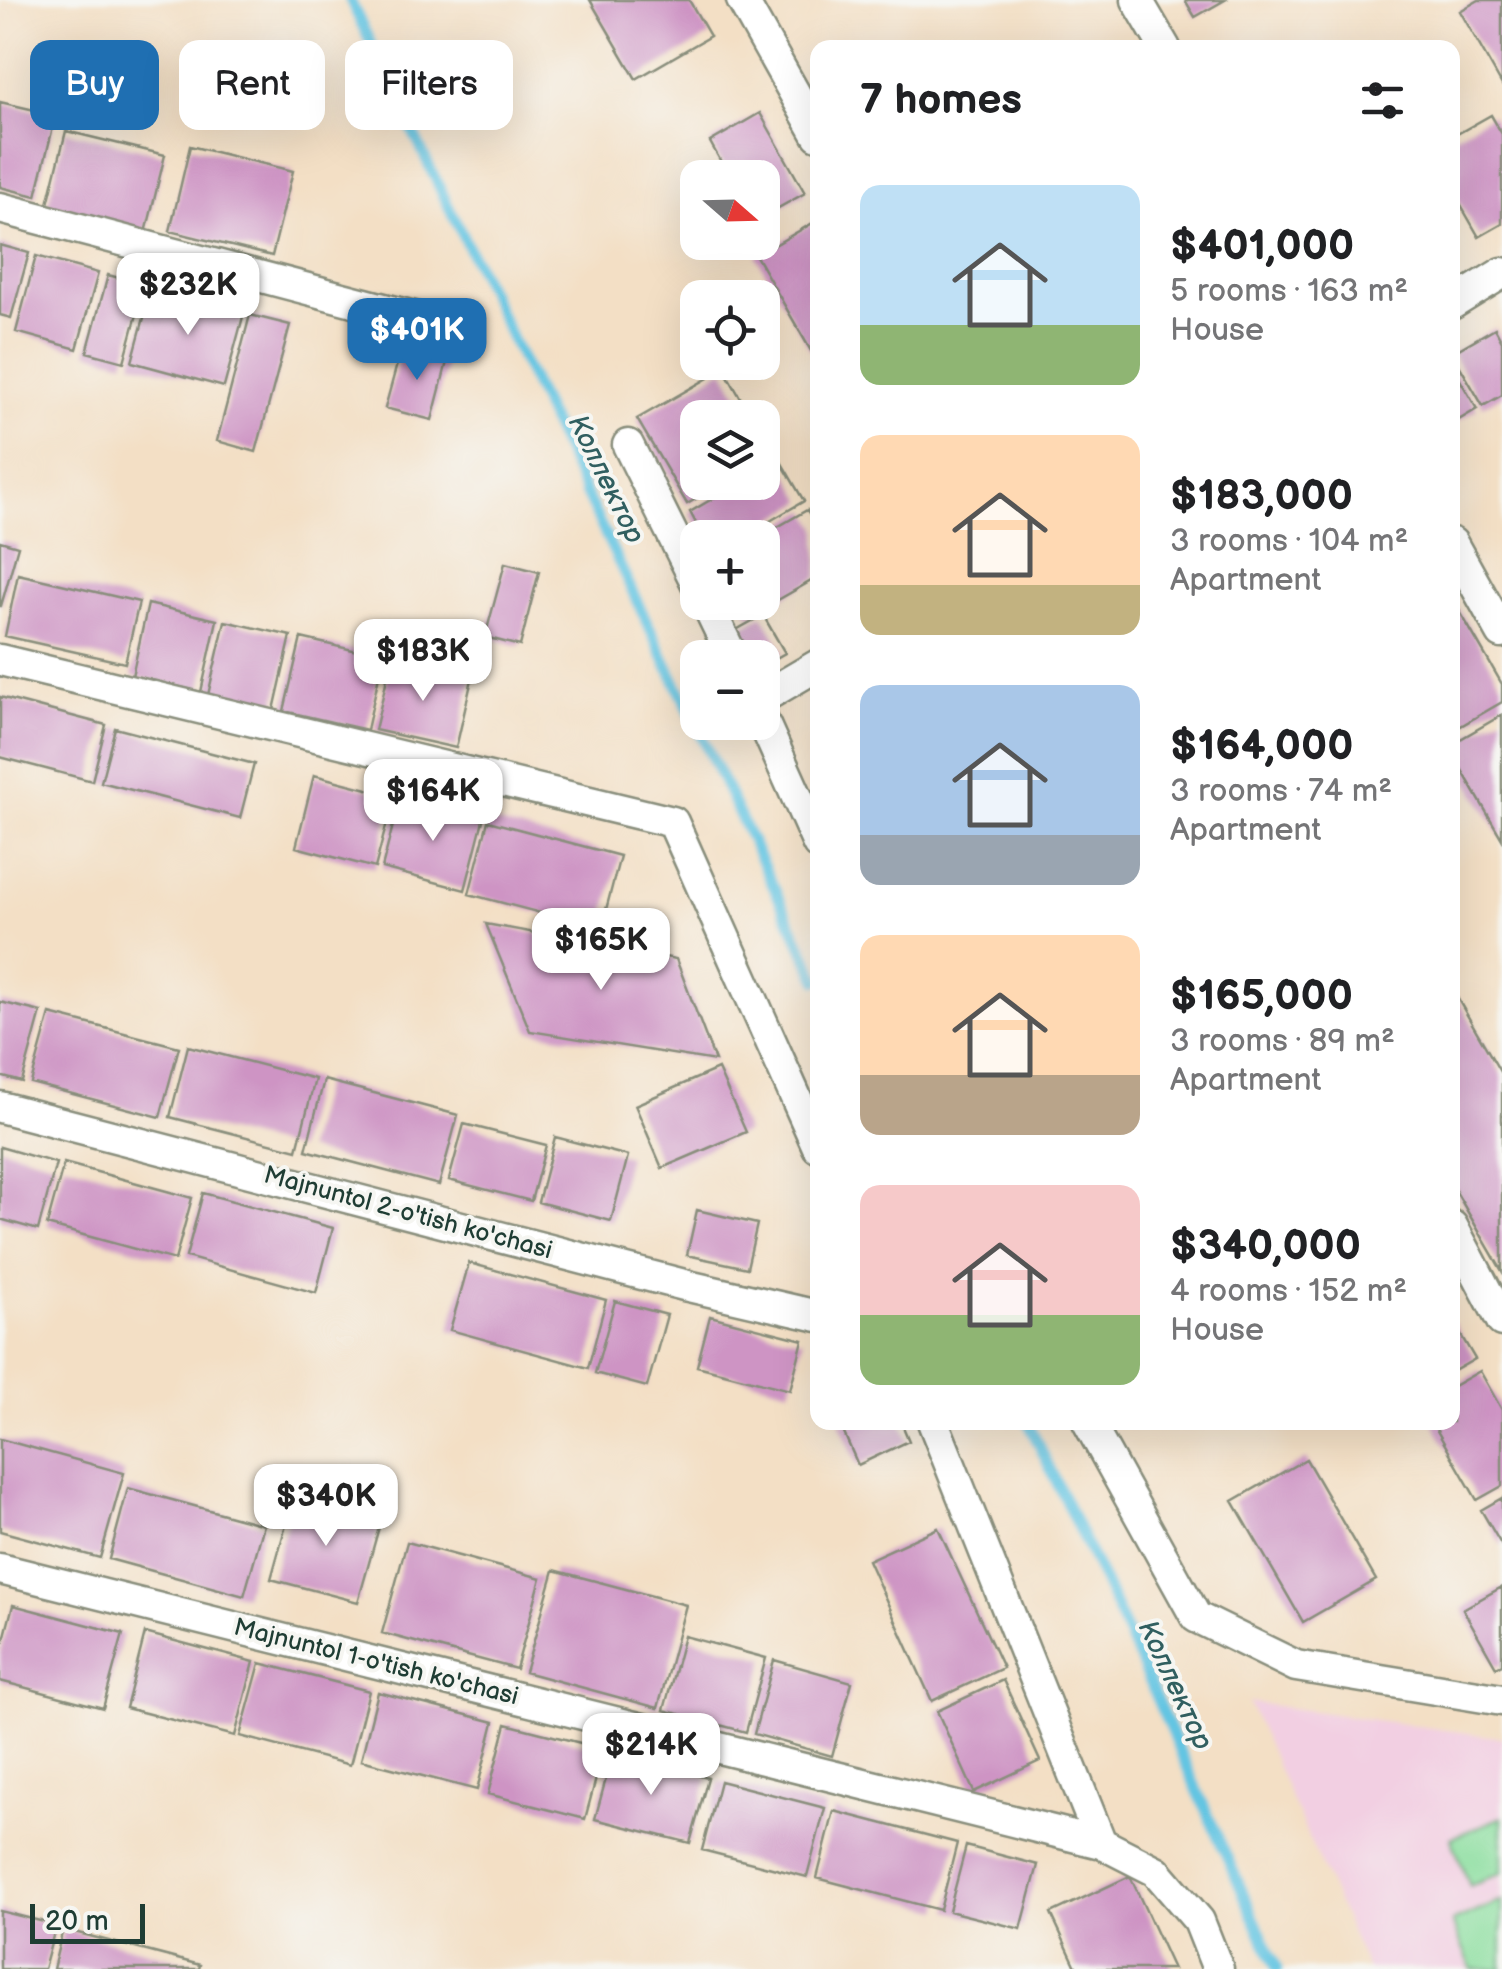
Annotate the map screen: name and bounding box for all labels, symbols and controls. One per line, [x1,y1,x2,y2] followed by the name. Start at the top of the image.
[30,40,159,130] chip: Buy
[179,40,325,130] chip: Rent
[345,40,513,130] chip: Filters
[1355,73,1410,128] icon: filters
[860,75,1022,126] text: 7 homes
[680,160,780,260] north arrow
[680,160,780,740] map controls
[1170,221,1354,272] text: $401,000
[940,225,1060,345] icon: home
[118,253,258,338] pin: $232K
[138,266,238,305] text: $232K
[1170,272,1408,311] text: 5 rooms · 163 m²
[680,280,780,380] button: locate
[347,298,487,383] pin: $401K
[369,311,465,350] text: $401K
[1170,311,1264,350] text: House
[680,400,780,500] button: layers
[561,410,651,549] water label: Коллектор
[1170,471,1353,522] text: $183,000
[940,475,1060,595] icon: home
[680,520,780,620] button: +
[1170,522,1408,561] text: 3 rooms · 104 m²
[1170,561,1321,600] text: Apartment
[353,619,493,704] pin: $183K
[376,632,470,671] text: $183K
[680,640,780,740] button: −
[1170,721,1353,772] text: $164,000
[940,725,1060,845] icon: home
[363,759,503,844] pin: $164K
[386,772,480,811] text: $164K
[1170,772,1392,811] text: 3 rooms · 74 m²
[1170,811,1321,850] text: Apartment
[531,908,671,993] pin: $165K
[554,921,648,960] text: $165K
[1170,971,1353,1022] text: $165,000
[940,975,1060,1095] icon: home
[1170,1022,1395,1061] text: 3 rooms · 89 m²
[1170,1061,1321,1100] text: Apartment
[260,1160,556,1266] street label: Majnuntol 2-o'tish ko'chasi
[1170,1221,1361,1272] text: $340,000
[940,1225,1060,1345] icon: home
[1170,1272,1407,1311] text: 4 rooms · 152 m²
[1170,1311,1264,1350] text: House
[256,1464,396,1549] pin: $340K
[276,1477,376,1516] text: $340K
[230,1612,522,1712] street label: Majnuntol 1-o'tish ko'chasi
[1131,1615,1219,1755] water label: Коллектор
[581,1713,721,1798] pin: $214K
[604,1726,698,1765] text: $214K
[30,1899,145,1944] scale bar
[45,1905,109,1938] text: 20 m

